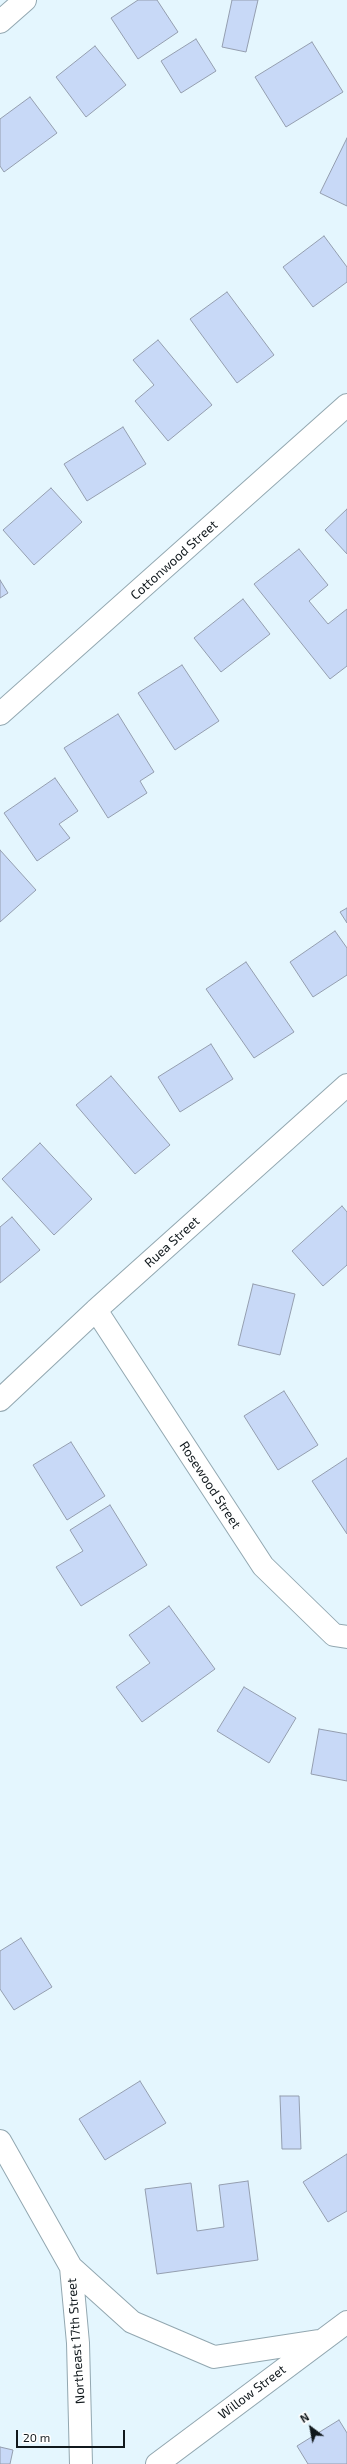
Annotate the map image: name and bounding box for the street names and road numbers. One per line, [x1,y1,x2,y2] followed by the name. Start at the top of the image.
[127,517,221,603] street label: Cottonwood Street
[141,1213,203,1271] street label: Ruea Street
[176,1438,244,1532] street label: Rosewood Street
[64,2278,88,2404] street label: Northeast 17th Street
[215,2362,289,2422] street label: Willow Street

